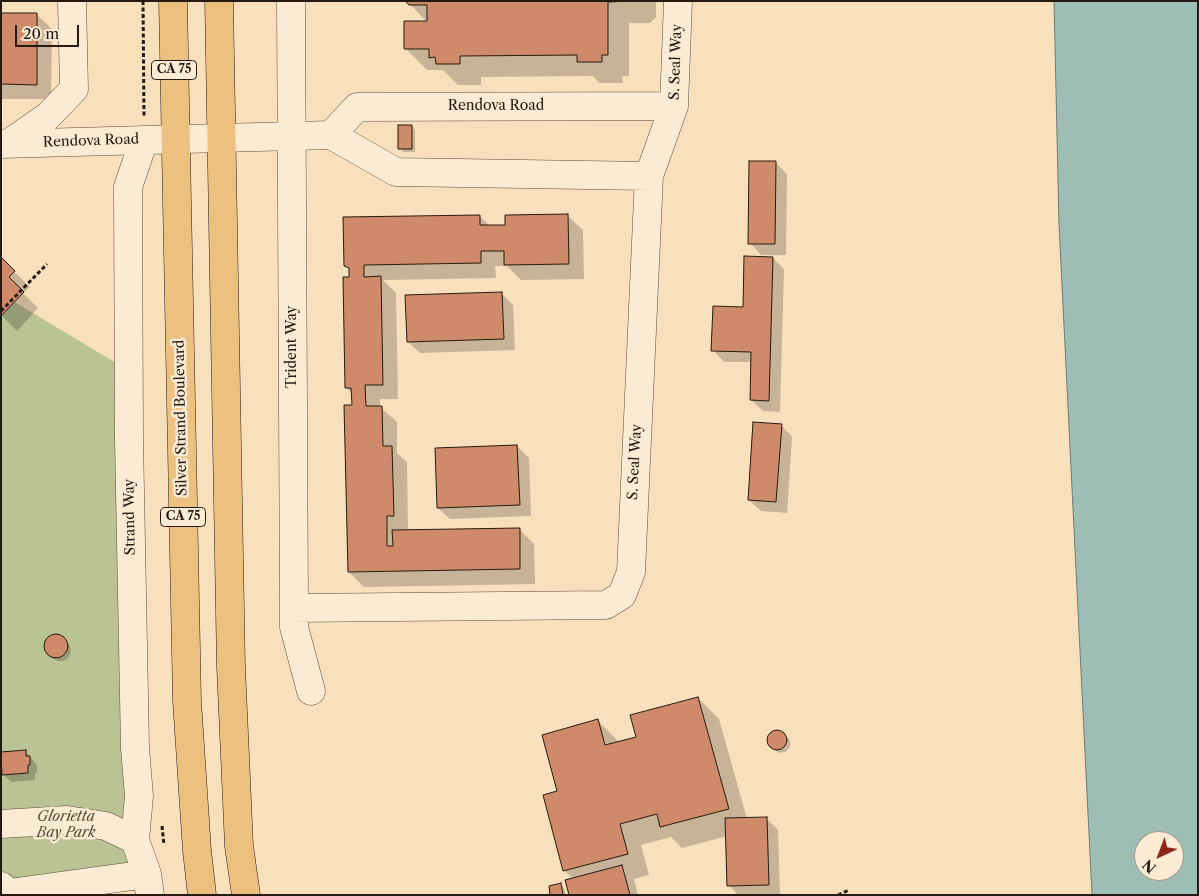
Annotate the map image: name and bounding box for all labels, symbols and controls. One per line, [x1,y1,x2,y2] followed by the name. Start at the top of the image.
[18,15,81,47] scale bar
[23,24,59,43] text: 20 m
[666,24,686,100] street label: S. Seal Way
[152,60,196,80] road number: CA 75
[448,98,544,114] street label: Rendova Road
[43,131,139,151] street label: Rendova Road
[284,306,300,388] street label: Trident Way
[171,340,191,496] street label: Silver Strand Boulevard
[625,424,645,500] street label: S. Seal Way
[121,479,139,555] street label: Strand Way
[160,508,206,526] road number: CA 75
[37,809,95,842] park label: Glorietta Bay Park
[1134,831,1184,881] north arrow
[1139,856,1160,877] text: N

